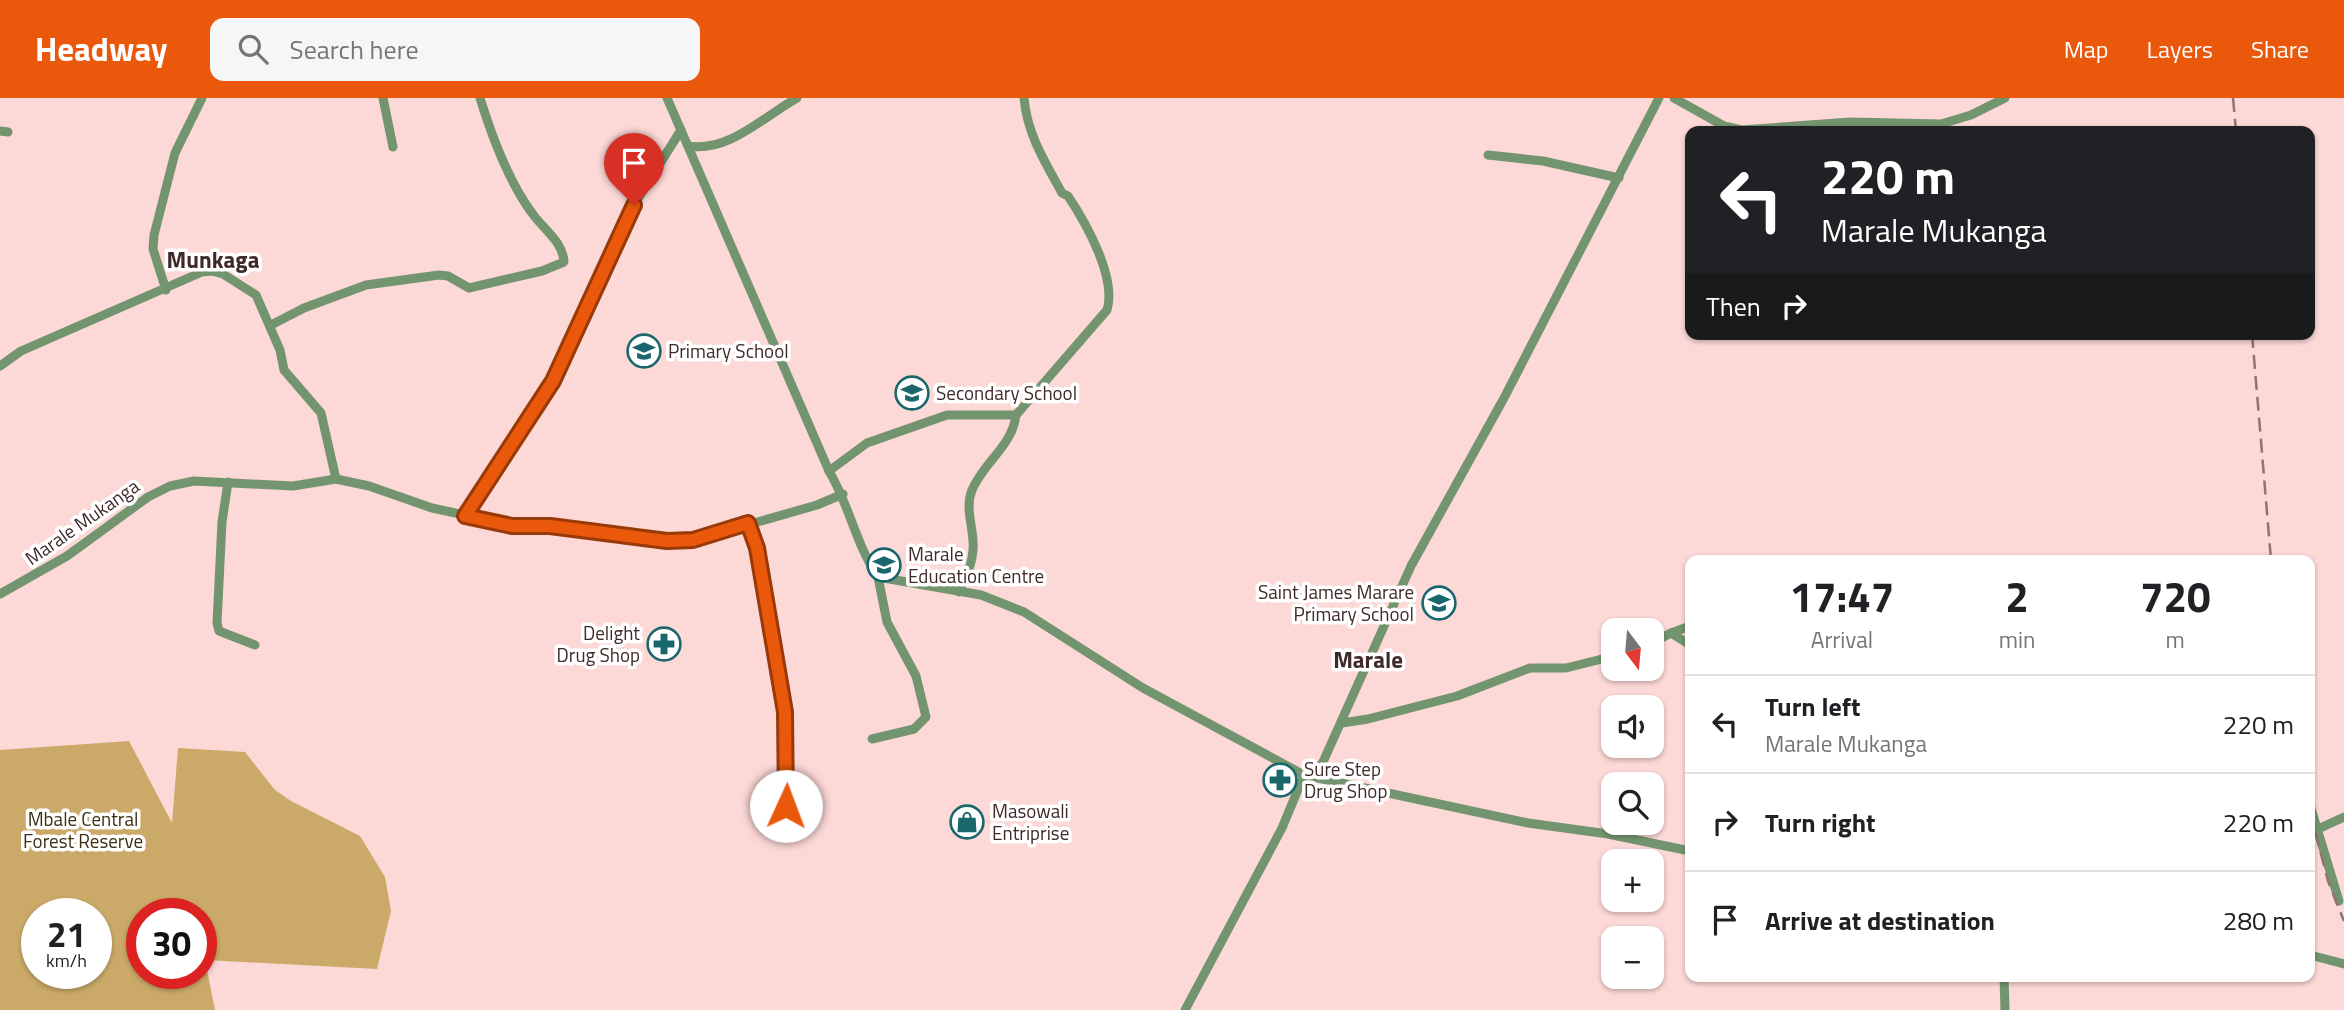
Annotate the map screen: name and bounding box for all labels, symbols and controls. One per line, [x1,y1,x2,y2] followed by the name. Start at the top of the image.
[210,18,700,81] search box
[35,24,168,74] text: Headway
[234,30,272,68] icon: search
[290,30,419,69] text: Search here
[2064,31,2109,67] text: Map
[2147,31,2213,67] text: Layers
[2251,31,2309,67] text: Share
[604,133,664,205] pin
[1821,138,1955,213] text: 220 m
[615,144,653,182] icon: arrive
[1706,154,1797,245] icon: left
[1821,206,2046,254] text: Marale Mukanga
[167,242,259,277] district label: Munkaga
[1706,287,1761,326] text: Then
[1775,287,1813,325] icon: right
[625,332,663,370] school or university icon: Primary School
[668,336,789,365] place label: Primary School
[893,374,931,412] school or university icon: Secondary School
[936,378,1077,407] place label: Secondary School
[19,471,145,572] street label: Marale Mukanga
[908,539,1044,590] place label: Marale Education Centre
[865,546,903,584] school or university icon: Marale Education Centre
[1789,564,1894,628] text: 17:47
[2005,564,2029,628] text: 2
[2140,564,2210,628] text: 720
[1258,577,1414,628] place label: Saint James Marare Primary School
[1420,584,1458,622] school or university icon: Saint James Marare Primary School
[557,618,640,669] place label: Delight Drug Shop
[1601,618,1664,681] north arrow
[1601,618,1664,989] map controls
[1811,622,1873,657] text: Arrival
[1999,622,2035,657] text: min
[2166,622,2185,657] text: m
[645,625,683,663] pharmacy icon: Delight Drug Shop
[1333,642,1403,677] district label: Marale
[1765,687,1860,726] text: Turn left
[1601,695,1664,758] button: sound
[1706,705,1744,743] icon: left
[2223,705,2294,744] text: 220 m
[1765,726,1927,761] text: Marale Mukanga
[1304,754,1387,805] place label: Sure Step Drug Shop
[1261,761,1299,799] pharmacy icon: Sure Step Drug Shop
[749,769,823,843] position arrow
[1601,772,1664,835] button: search
[992,796,1069,847] place label: Masowali Entriprise
[948,803,986,841] shop icon: Masowali Entriprise
[1706,803,1744,841] icon: right
[1765,803,1876,842] text: Turn right
[2223,803,2294,842] text: 220 m
[23,804,143,855] park label: Mbale Central Forest Reserve
[1601,849,1664,912] button: +
[126,898,217,989] speed limit sign: 30
[1706,901,1744,939] icon: arrive
[1765,901,1995,940] text: Arrive at destination
[2223,901,2294,940] text: 280 m
[47,907,86,961] text: 21
[1601,926,1664,989] button: −
[46,947,87,974] text: km/h

